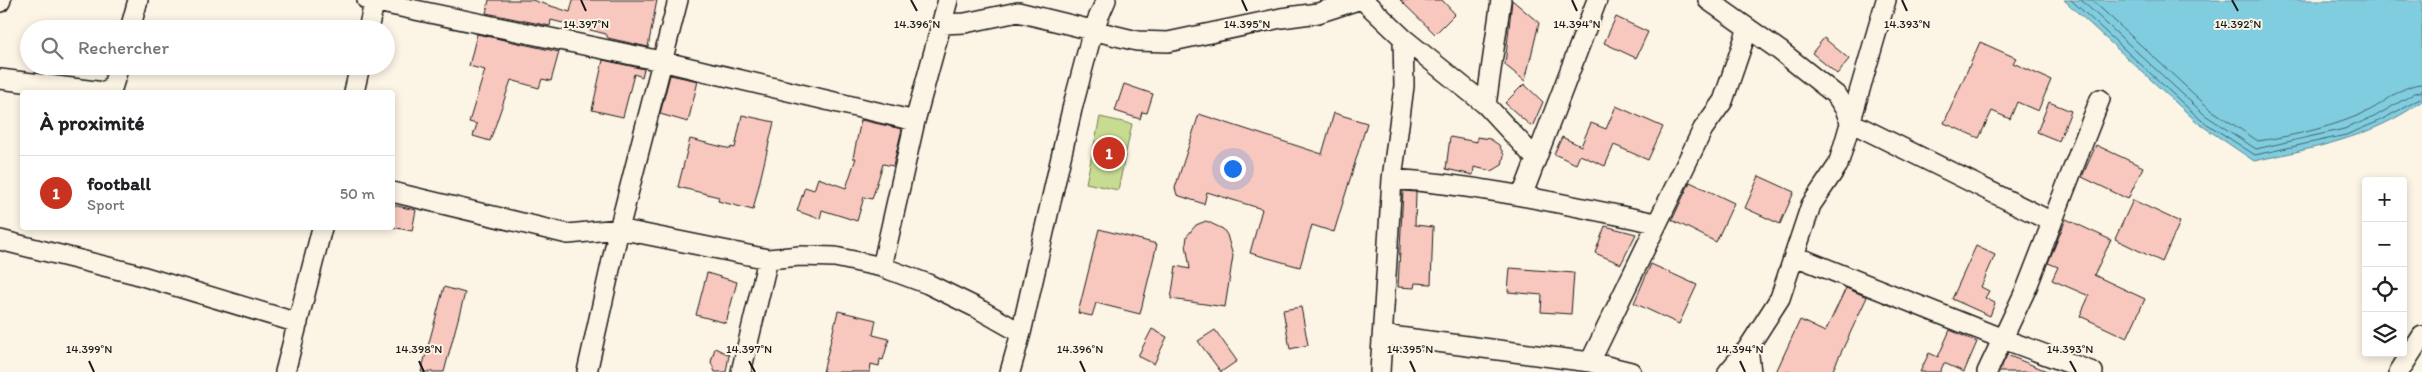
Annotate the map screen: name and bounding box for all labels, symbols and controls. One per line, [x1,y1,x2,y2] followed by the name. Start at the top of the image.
[563,17,609,31] text: 14.397°N
[894,17,940,31] text: 14.396°N
[1224,17,1270,31] text: 14.395°N
[1553,17,1601,31] text: 14.394°N
[1884,17,1930,31] text: 14.393°N
[2215,17,2261,31] text: 14.392°N
[20,20,395,75] search box
[38,34,66,62] icon: search
[78,36,169,59] text: Rechercher
[40,110,145,135] text: À proximité
[1093,134,1125,172] pin: 1
[1220,156,1246,182] your location
[87,172,151,195] text: football
[2362,177,2407,357] map controls
[2362,177,2407,222] button: +
[52,184,60,203] text: 1
[340,184,375,203] text: 50 m
[87,195,125,214] text: Sport
[2362,222,2407,267] button: −
[2362,267,2407,312] button: locate
[2362,312,2407,357] button: layers
[66,342,112,356] text: 14.399°N
[396,342,442,356] text: 14.398°N
[726,342,772,356] text: 14.397°N
[1057,342,1103,356] text: 14.396°N
[1387,342,1433,356] text: 14.395°N
[1716,342,1764,356] text: 14.394°N
[2047,342,2093,356] text: 14.393°N

